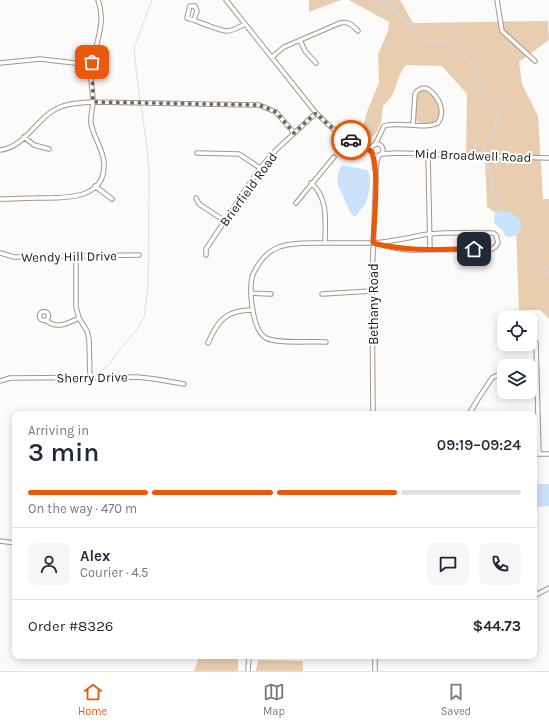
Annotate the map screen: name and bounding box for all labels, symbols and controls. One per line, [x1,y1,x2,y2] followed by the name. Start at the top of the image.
[75,45,109,79] pin
[81,51,103,73] icon: bag
[331,120,371,160] courier
[340,129,362,151] icon: car
[414,146,532,165] street label: Mid Broadwell Road
[217,150,280,229] street label: Brierfield Road
[457,232,491,266] pin
[463,238,485,260] icon: home
[21,248,117,265] street label: Wendy Hill Drive
[366,263,381,345] street label: Bethany Road
[497,311,537,399] map controls
[497,311,537,351] button: locate
[497,359,537,399] button: layers
[56,369,128,386] street label: Sherry Drive
[28,423,89,438] text: Arriving in
[437,436,521,454] text: 09:19–09:24
[28,437,99,468] text: 3 min
[28,501,137,516] text: On the way · 470 m
[28,543,70,585] button: person
[427,543,469,585] button: chat
[479,543,521,585] button: phone
[80,547,110,565] text: Alex
[80,565,148,580] text: Courier · 4.5
[28,617,113,635] text: Order #8326
[473,617,521,635] text: $44.73
[78,681,107,718] tab: Home
[263,681,285,718] tab: Map
[441,681,471,718] tab: Saved

